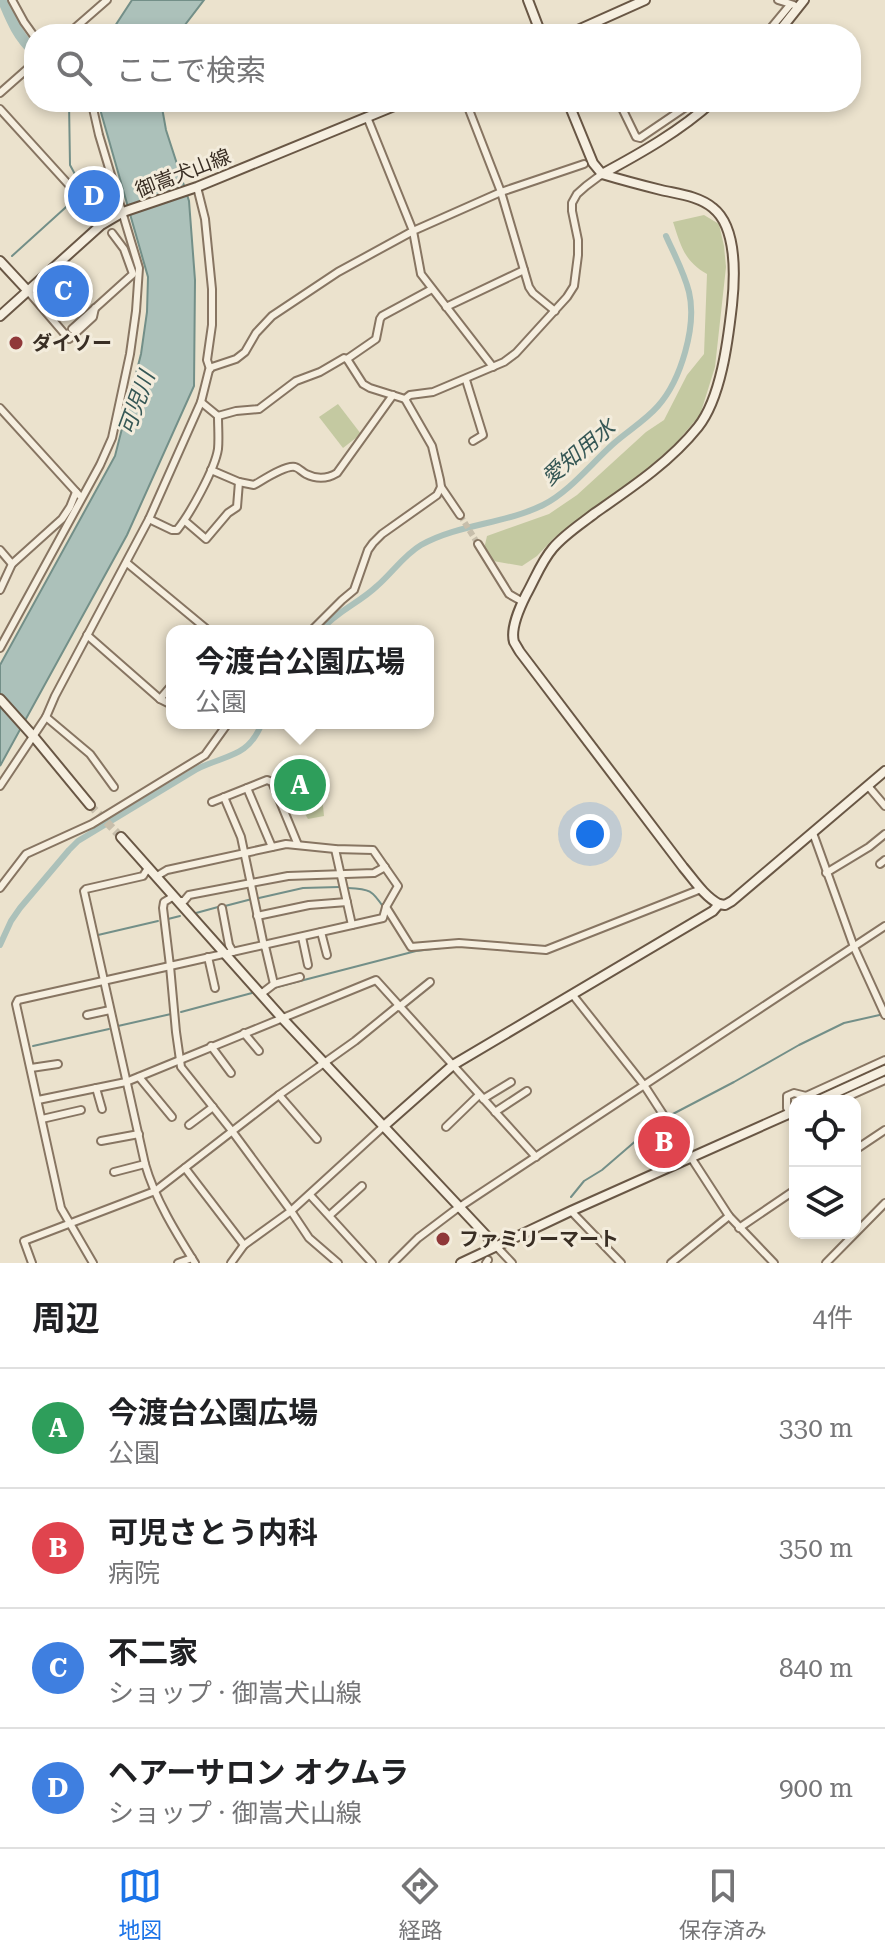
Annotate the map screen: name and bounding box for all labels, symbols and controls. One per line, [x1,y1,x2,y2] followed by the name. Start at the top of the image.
[24,24,861,112] search box
[52,46,96,90] icon: search
[116,53,266,88] text: ここで検索
[132,144,234,202] street label: 御嵩犬山線
[68,166,120,226] pin: D
[37,261,89,321] pin: C
[32,331,112,355] place label: ダイソー
[7,334,25,352] marker: ダイソー
[113,366,160,438] water label: 可児川
[537,413,622,490] water label: 愛知用水
[166,625,434,729] popup
[195,644,405,679] text: 今渡台公園広場
[195,687,247,717] text: 公園
[274,755,326,815] pin: A
[570,814,610,854] your location
[789,1095,861,1239] map controls
[789,1095,861,1167] button: locate
[638,1112,690,1172] pin: B
[789,1167,861,1239] button: layers
[459,1227,619,1251] place label: ファミリーマート
[434,1230,452,1248] marker: ファミリーマート
[32,1298,100,1338] text: 周辺
[812,1303,853,1333] text: 4件
[108,1395,318,1430] text: 今渡台公園広場
[49,1413,67,1443] text: A
[779,1413,853,1443] text: 330 m
[108,1438,160,1468] text: 公園
[108,1515,318,1550] text: 可児さとう内科
[49,1533,67,1563] text: B
[779,1533,853,1563] text: 350 m
[108,1558,160,1588] text: 病院
[108,1635,198,1670] text: 不二家
[49,1653,67,1683] text: C
[779,1653,853,1683] text: 840 m
[108,1678,362,1708] text: ショップ · 御嵩犬山線
[108,1755,409,1790] text: ヘアーサロン オクムラ
[48,1773,68,1803] text: D
[779,1773,853,1803] text: 900 m
[108,1798,362,1828] text: ショップ · 御嵩犬山線
[118,1864,162,1944] tab: 地図
[398,1864,443,1944] tab: 経路
[679,1864,767,1944] tab: 保存済み

